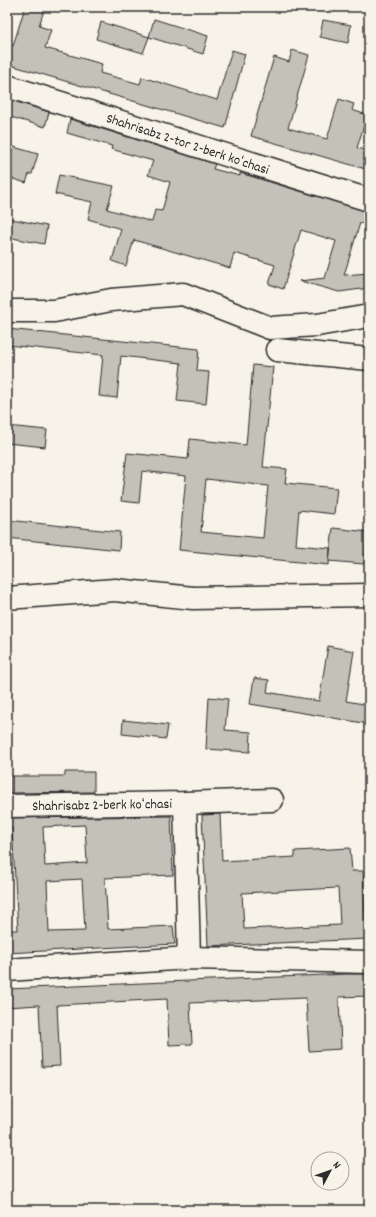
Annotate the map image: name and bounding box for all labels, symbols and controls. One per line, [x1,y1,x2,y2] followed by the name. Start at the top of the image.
[103,109,272,181] street label: Shahrisabz 2-tor 2-berk koʻchasi
[32,795,173,817] street label: Shahrisabz 2-berk koʻchasi
[310,1151,350,1191] north arrow
[328,1158,344,1173] text: N

